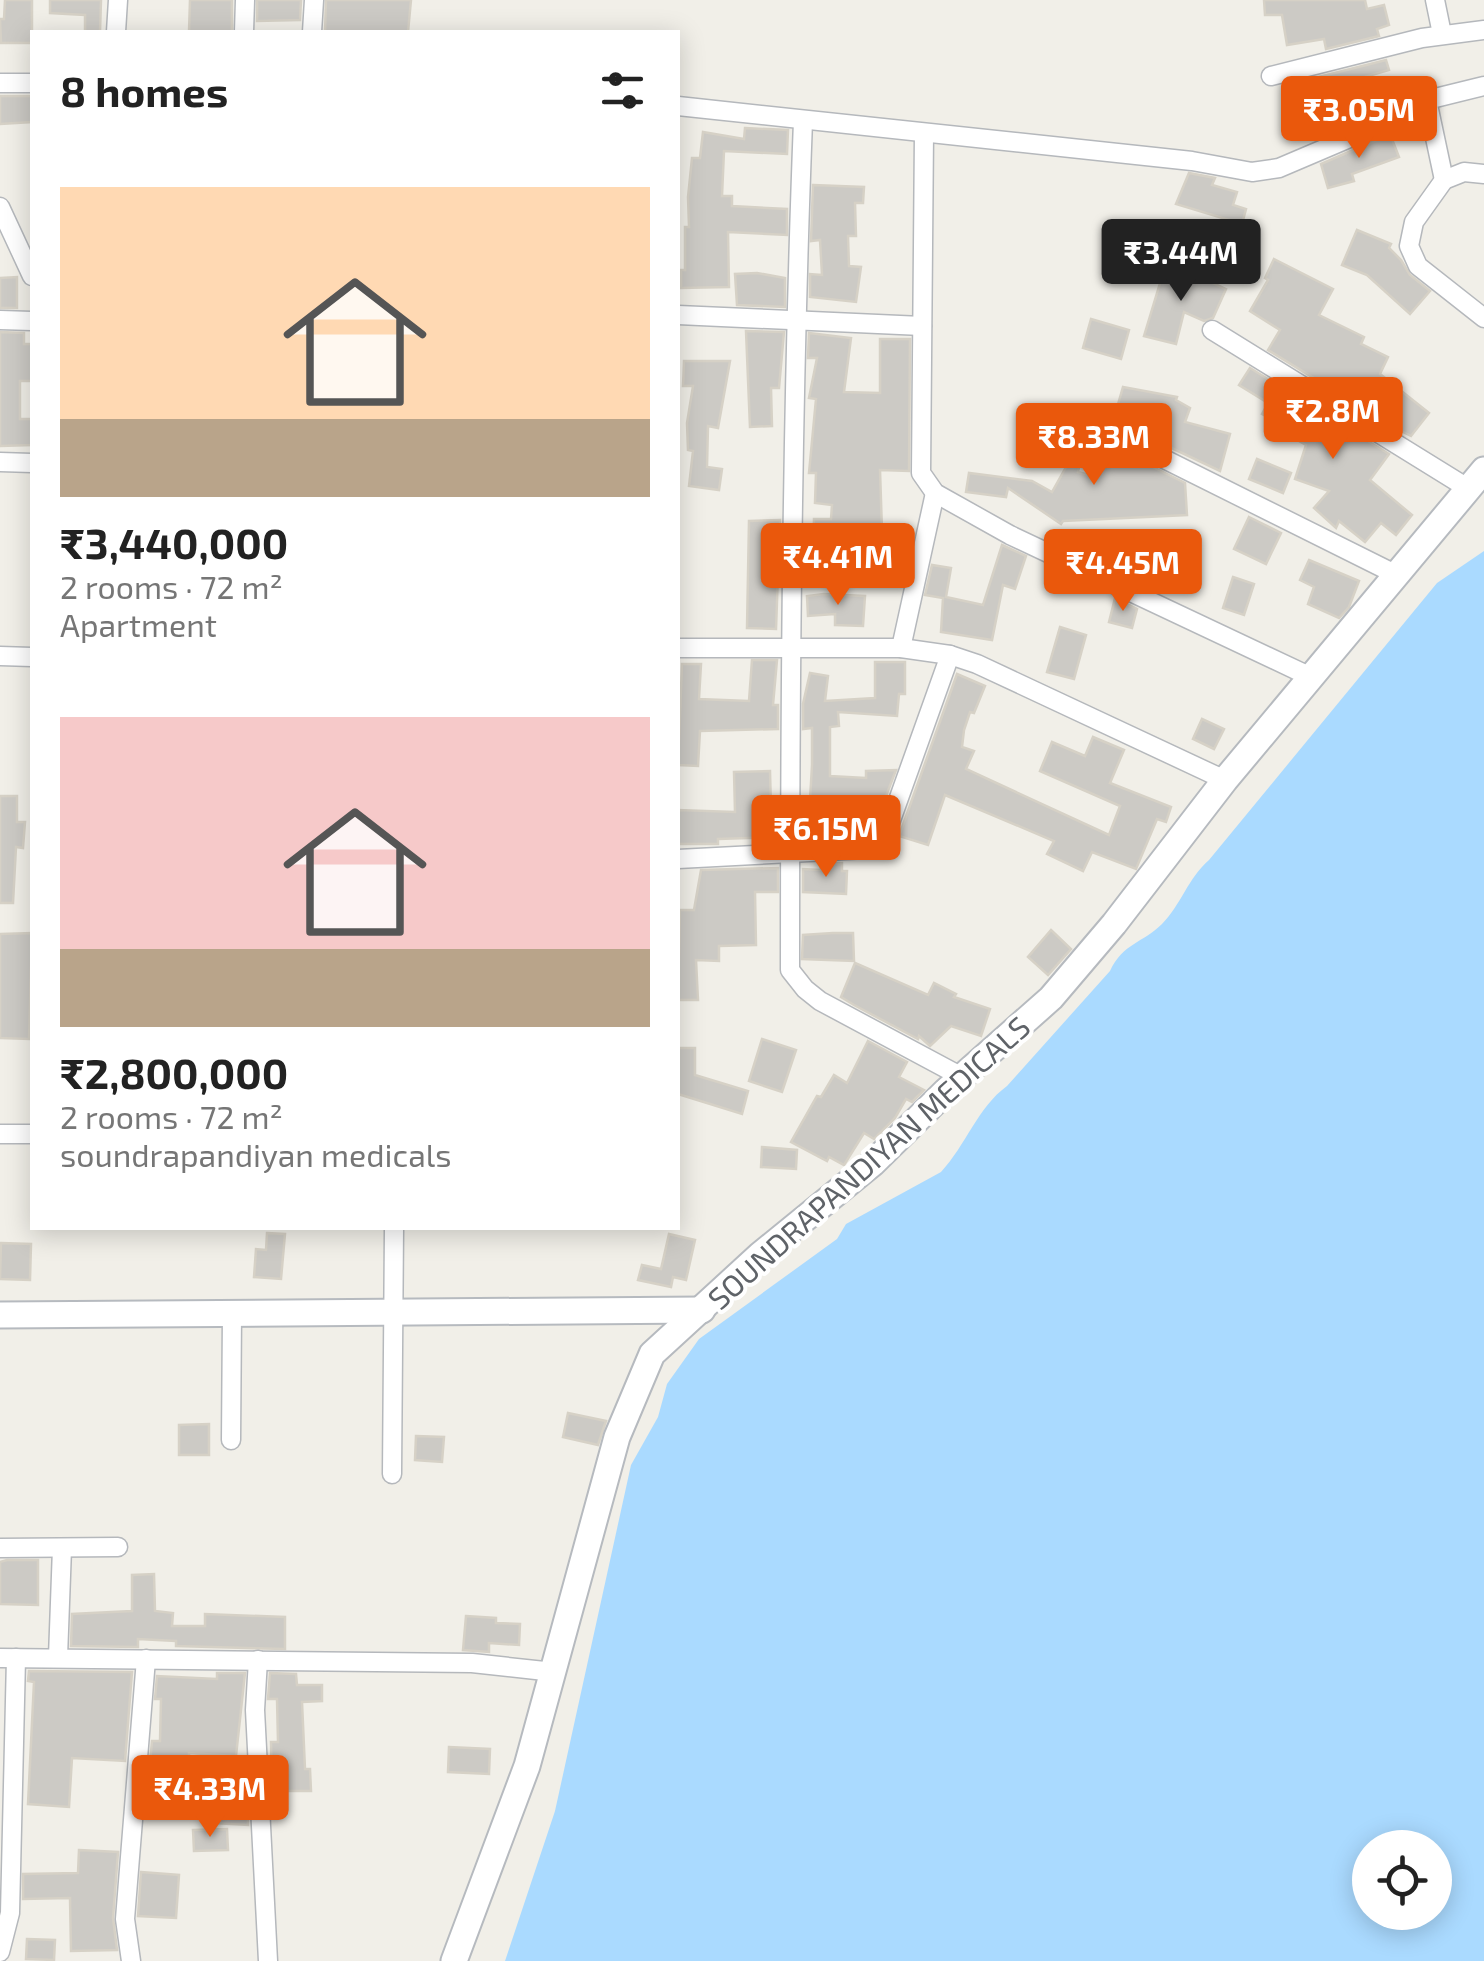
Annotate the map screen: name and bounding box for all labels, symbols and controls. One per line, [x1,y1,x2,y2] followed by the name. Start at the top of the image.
[595,63,650,118] icon: filters
[60,65,228,115] text: 8 homes
[1278,76,1440,161] pin: ₹3.05M
[1303,89,1415,127] text: ₹3.05M
[1100,219,1262,304] pin: ₹3.44M
[1124,232,1238,270] text: ₹3.44M
[265,252,445,432] icon: home
[1263,377,1403,462] pin: ₹2.8M
[1286,390,1380,428] text: ₹2.8M
[1013,403,1175,488] pin: ₹8.33M
[1038,416,1150,454] text: ₹8.33M
[60,517,288,567] text: ₹3,440,000
[757,523,919,608] pin: ₹4.41M
[1042,529,1204,614] pin: ₹4.45M
[783,536,893,574] text: ₹4.41M
[1066,542,1180,580] text: ₹4.45M
[60,567,283,605] text: 2 rooms · 72 m²
[60,605,217,643] text: Apartment
[265,782,445,962] icon: home
[745,795,907,880] pin: ₹6.15M
[774,808,878,846] text: ₹6.15M
[700,1008,1036,1316] street label: SOUNDRAPANDIYAN MEDICALS
[60,1047,288,1097] text: ₹2,800,000
[60,1097,283,1135] text: 2 rooms · 72 m²
[60,1135,452,1173] text: soundrapandiyan medicals
[129,1755,291,1840] pin: ₹4.33M
[154,1768,266,1806] text: ₹4.33M
[1352,1830,1452,1930] map controls
[1352,1830,1452,1930] button: locate

